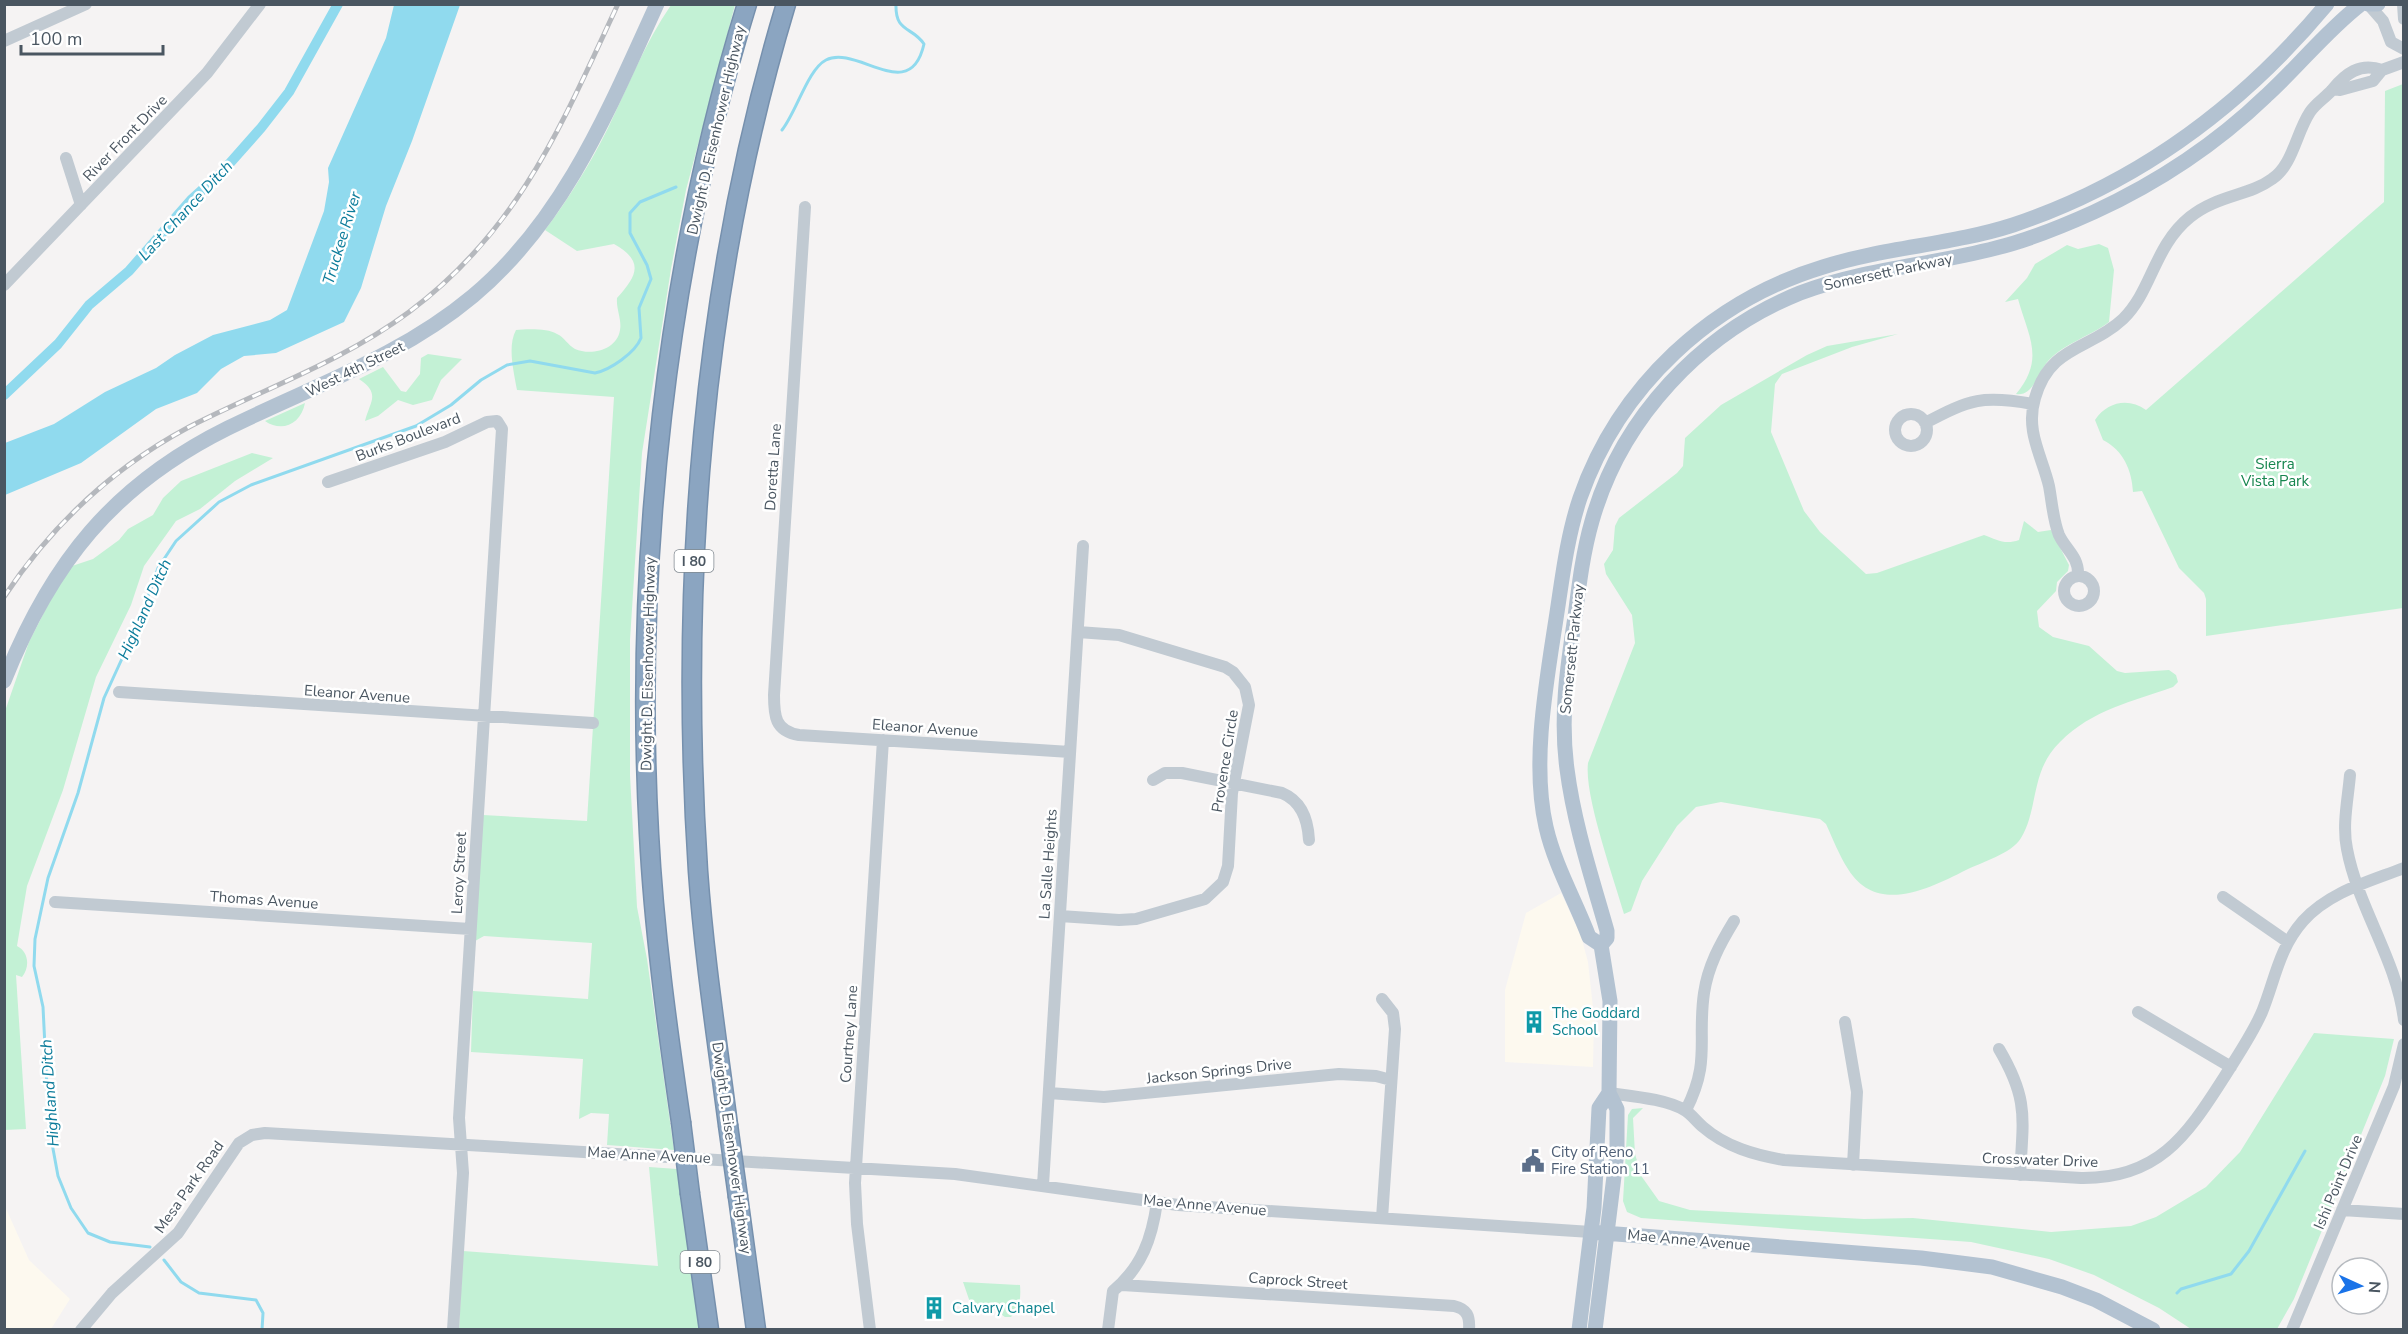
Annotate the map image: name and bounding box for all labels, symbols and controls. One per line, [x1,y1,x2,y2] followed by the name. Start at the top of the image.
[21,18,164,56] scale bar
[682,23,750,237] street label: Dwight D. Eisenhower Highway
[30,27,82,51] text: 100 m
[78,90,172,186] street label: River Front Drive
[134,156,238,266] water label: Last Chance Ditch
[317,188,367,288] water label: Truckee River
[1822,249,1954,295] street label: Somersett Parkway
[302,336,408,402] street label: West 4th Street
[353,408,463,466] street label: Burks Boulevard
[760,423,786,511] street label: Doretta Lane
[2240,454,2309,491] park label: Sierra Vista Park
[674,550,714,572] road number: I 80
[113,556,177,663] water label: Highland Ditch
[636,557,660,771] street label: Dwight D. Eisenhower Highway
[1555,583,1589,715] street label: Somersett Parkway
[303,680,411,708] street label: Eleanor Avenue
[1207,708,1243,814] street label: Provence Circle
[871,714,979,742] street label: Eleanor Avenue
[1034,808,1062,920] street label: La Salle Heights
[447,831,471,914] street label: Leroy Street
[209,886,319,914] street label: Thomas Avenue
[836,984,862,1084] street label: Courtney Lane
[1552,1003,1640,1040] place label: The Goddard School
[1521,1009,1547,1035] building icon: The Goddard School
[35,1038,65,1147] water label: Highland Ditch
[707,1041,757,1256] street label: Dwight D. Eisenhower Highway
[1144,1053,1293,1089] street label: Jackson Springs Drive
[2309,1132,2367,1232] street label: Ishi Point Drive
[150,1137,228,1237] street label: Mesa Park Road
[587,1142,711,1168] street label: Mae Anne Avenue
[1551,1142,1650,1179] place label: City of Reno Fire Station 11
[1520,1148,1546,1174] public building icon: City of Reno Fire Station 11
[1981,1148,2099,1172] street label: Crosswater Drive
[1143,1190,1267,1220] street label: Mae Anne Avenue
[1627,1225,1751,1255] street label: Mae Anne Avenue
[680,1251,720,1273] road number: I 80
[2330,1256,2390,1316] north arrow
[1248,1268,1349,1294] street label: Caprock Street
[2363,1280,2385,1294] text: N
[921,1295,947,1321] building icon: Calvary Chapel
[952,1298,1055,1318] place label: Calvary Chapel

